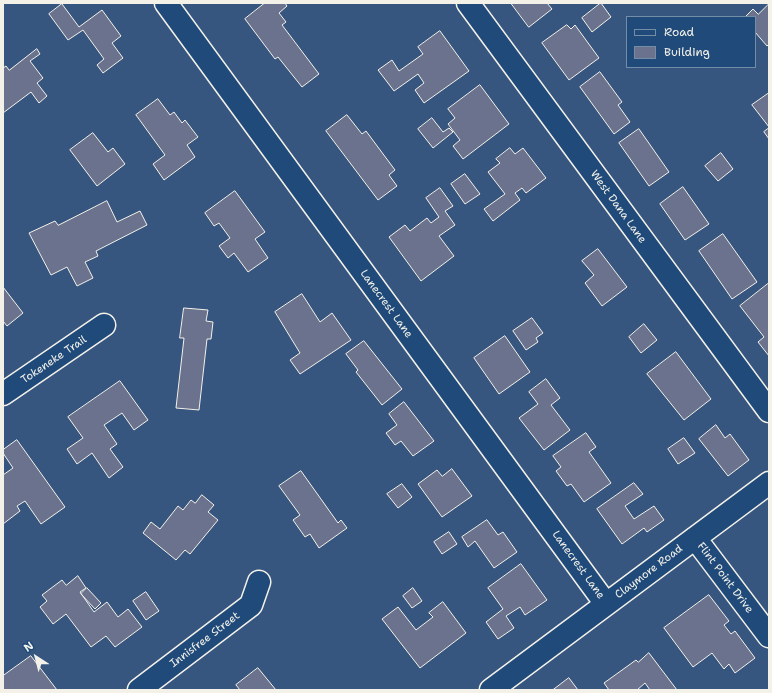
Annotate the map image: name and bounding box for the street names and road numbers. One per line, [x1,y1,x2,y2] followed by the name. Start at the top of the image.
[587,168,649,246] street label: West Dana Lane
[357,267,415,341] street label: Lanecrest Lane
[19,333,89,387] street label: Tokeneke Trail
[549,528,607,602] street label: Lanecrest Lane
[694,540,756,616] street label: Flint Point Drive
[613,542,685,602] street label: Claymore Road
[167,609,243,671] street label: Innisfree Street

